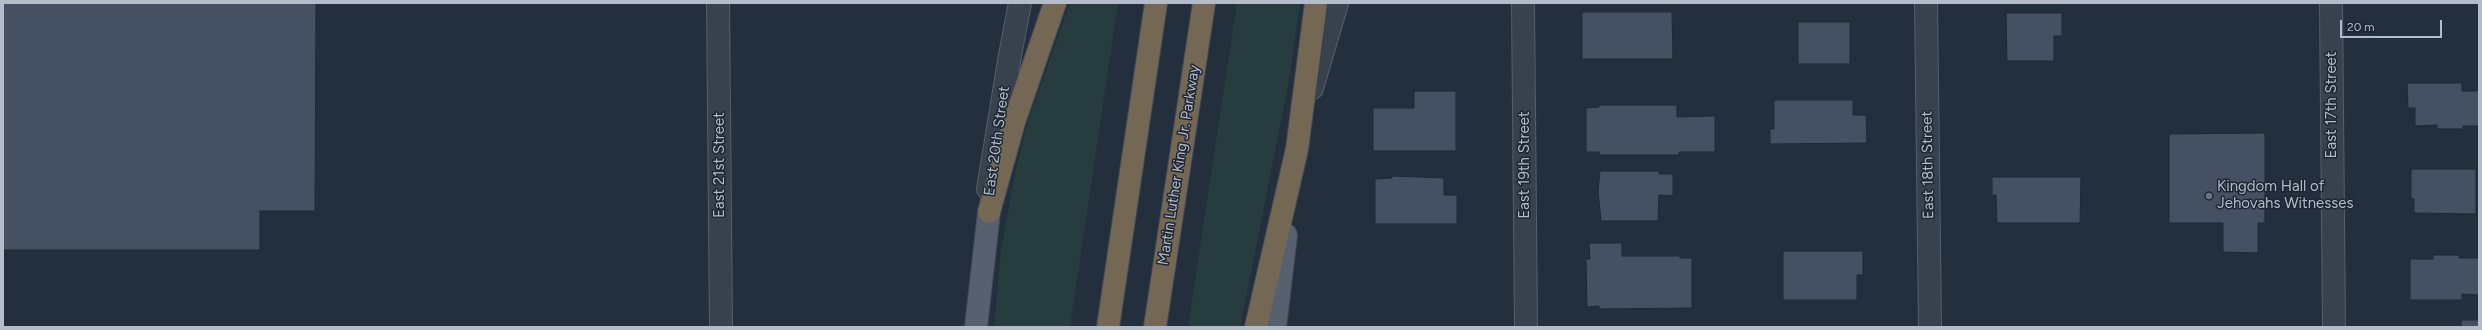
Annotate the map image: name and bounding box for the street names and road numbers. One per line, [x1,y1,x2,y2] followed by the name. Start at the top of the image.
[2323,52,2341,158] street label: East 17th Street
[1154,64,1204,266] street label: Martin Luther King Jr. Parkway
[980,85,1014,197] street label: East 20th Street
[1516,111,1534,219] street label: East 19th Street
[1918,111,1938,219] street label: East 18th Street
[711,112,729,218] street label: East 21st Street

